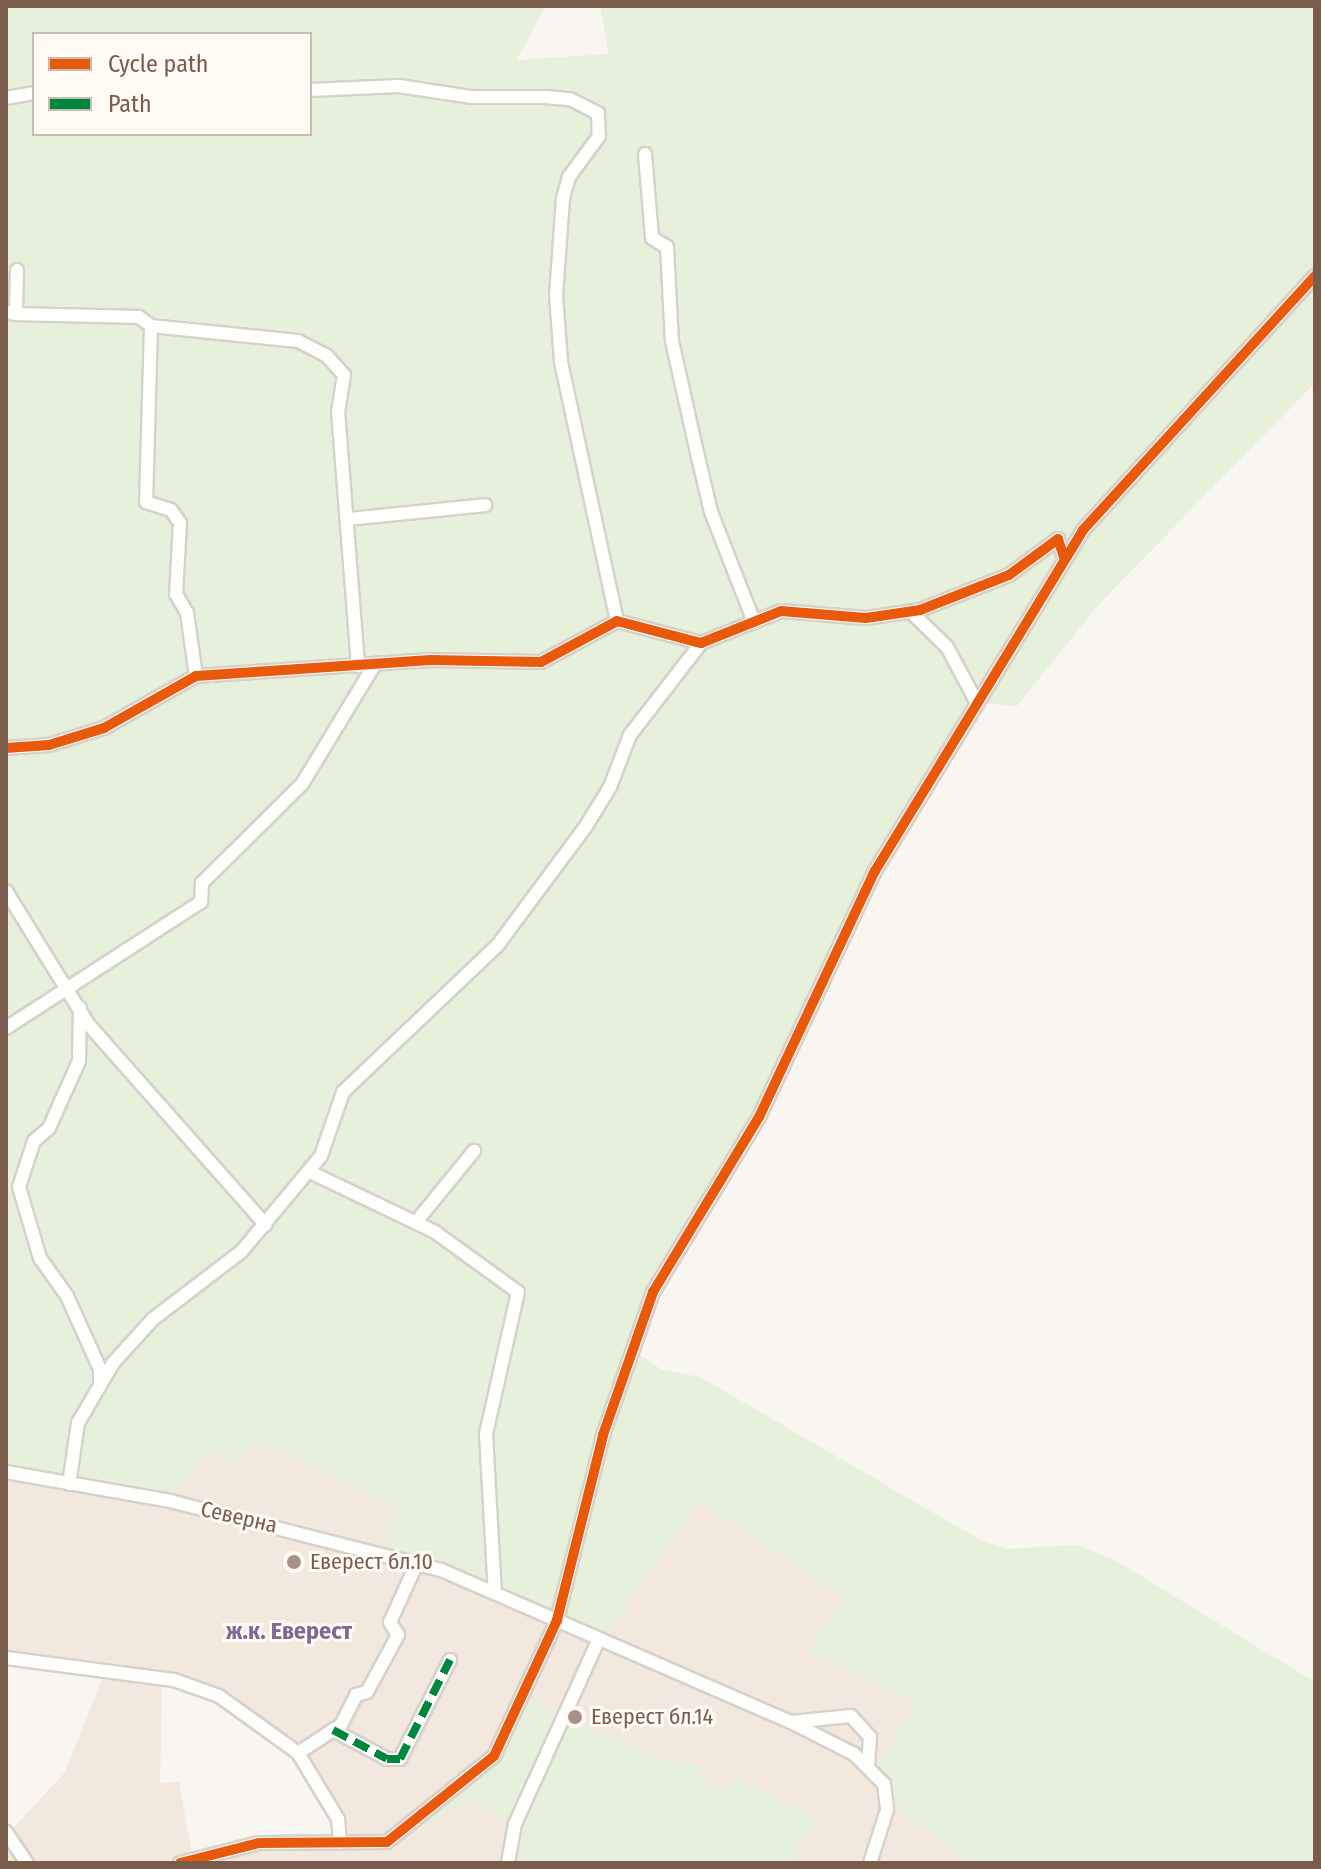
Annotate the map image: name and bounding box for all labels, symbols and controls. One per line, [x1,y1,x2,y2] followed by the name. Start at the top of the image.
[32,32,312,136] legend
[108,50,208,78] text: Cycle path
[108,90,152,118] text: Path
[198,1495,280,1539] street label: Северна
[310,1549,433,1575] place label: Еверест бл.10
[285,1553,303,1571] marker: Еверест бл.10
[226,1618,352,1646] district label: ж.к. Еверест
[591,1704,713,1730] place label: Еверест бл.14
[566,1708,584,1726] marker: Еверест бл.14

